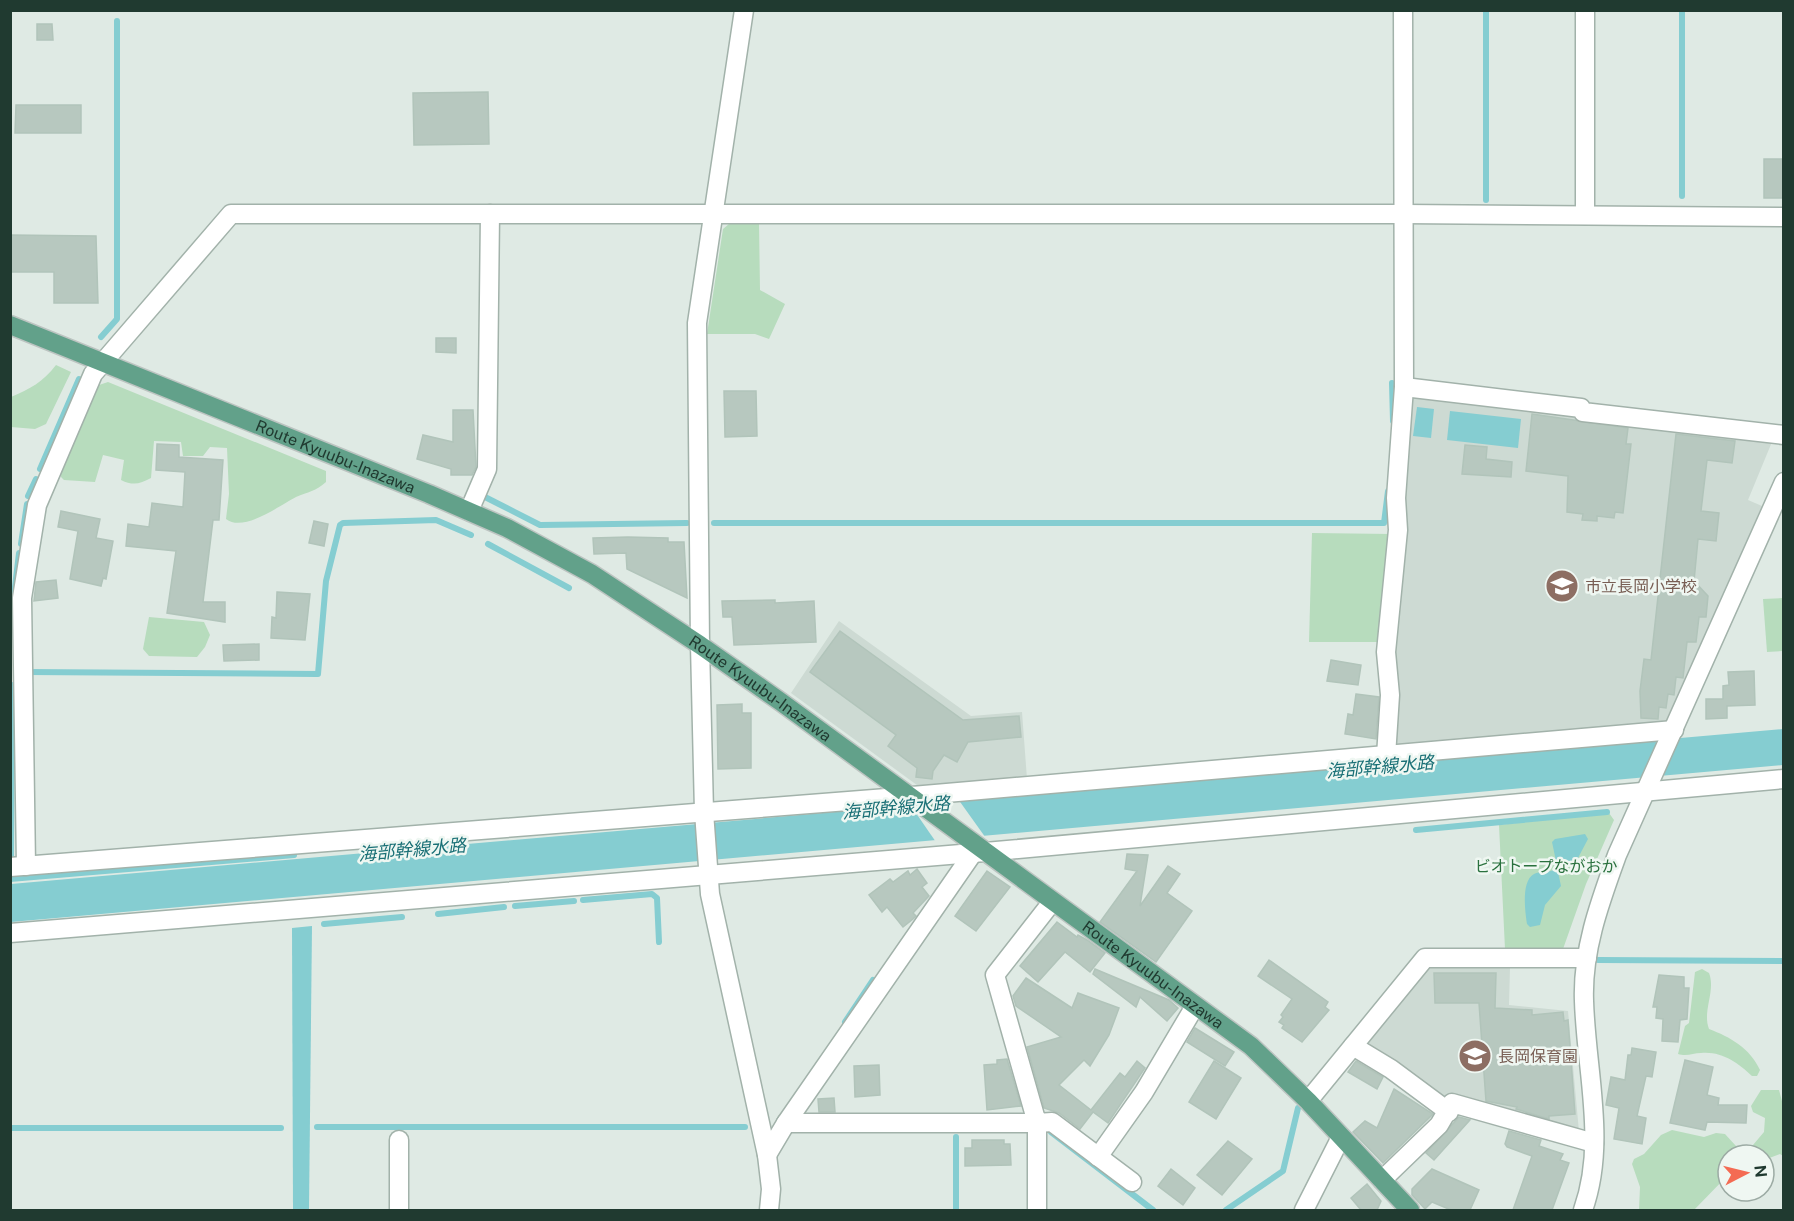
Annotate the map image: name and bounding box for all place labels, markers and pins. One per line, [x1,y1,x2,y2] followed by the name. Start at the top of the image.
[1544,568,1580,604] school or university icon: 市立長岡小学校
[1585,577,1697,596] place label: 市立長岡小学校
[1457,1038,1493,1074] school or university icon: 長岡保育園
[1498,1047,1578,1066] place label: 長岡保育園

